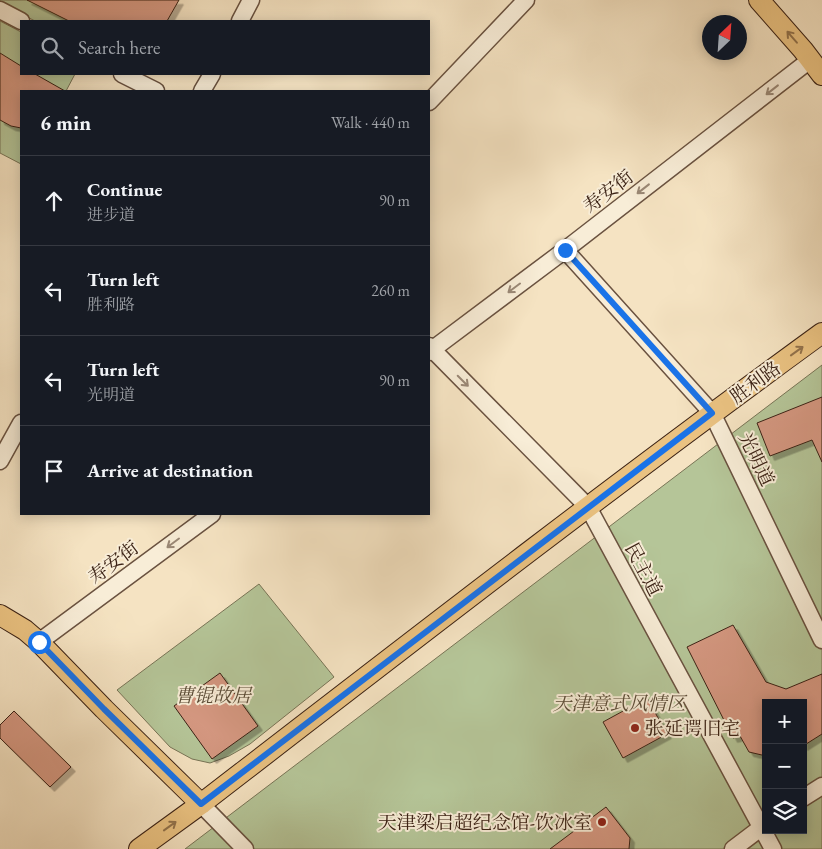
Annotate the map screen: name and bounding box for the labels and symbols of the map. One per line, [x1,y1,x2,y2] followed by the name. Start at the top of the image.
[702,15,747,60] north arrow
[786,31,798,44] one-way arrow
[766,84,779,95] one-way arrow
[578,164,638,219] street label: 寿安街
[636,184,650,194] one-way arrow
[554,239,577,262] route end
[507,283,521,293] one-way arrow
[790,346,804,356] one-way arrow
[725,356,786,409] street label: 胜利路
[457,375,469,387] one-way arrow
[733,428,780,490] street label: 光明道
[83,535,144,590] street label: 寿安街
[166,538,180,548] one-way arrow
[619,538,668,600] street label: 民主道
[28,631,51,654] route start
[175,683,253,708] park label: 曹锟故居
[552,691,688,716] park label: 天津意式风情区
[645,716,740,741] place label: 张延谔旧宅
[629,722,641,734] marker: 张延谔旧宅
[378,810,592,835] place label: 天津梁启超纪念馆-饮冰室
[596,816,608,828] marker: 天津梁启超纪念馆-饮冰室
[163,821,177,831] one-way arrow

